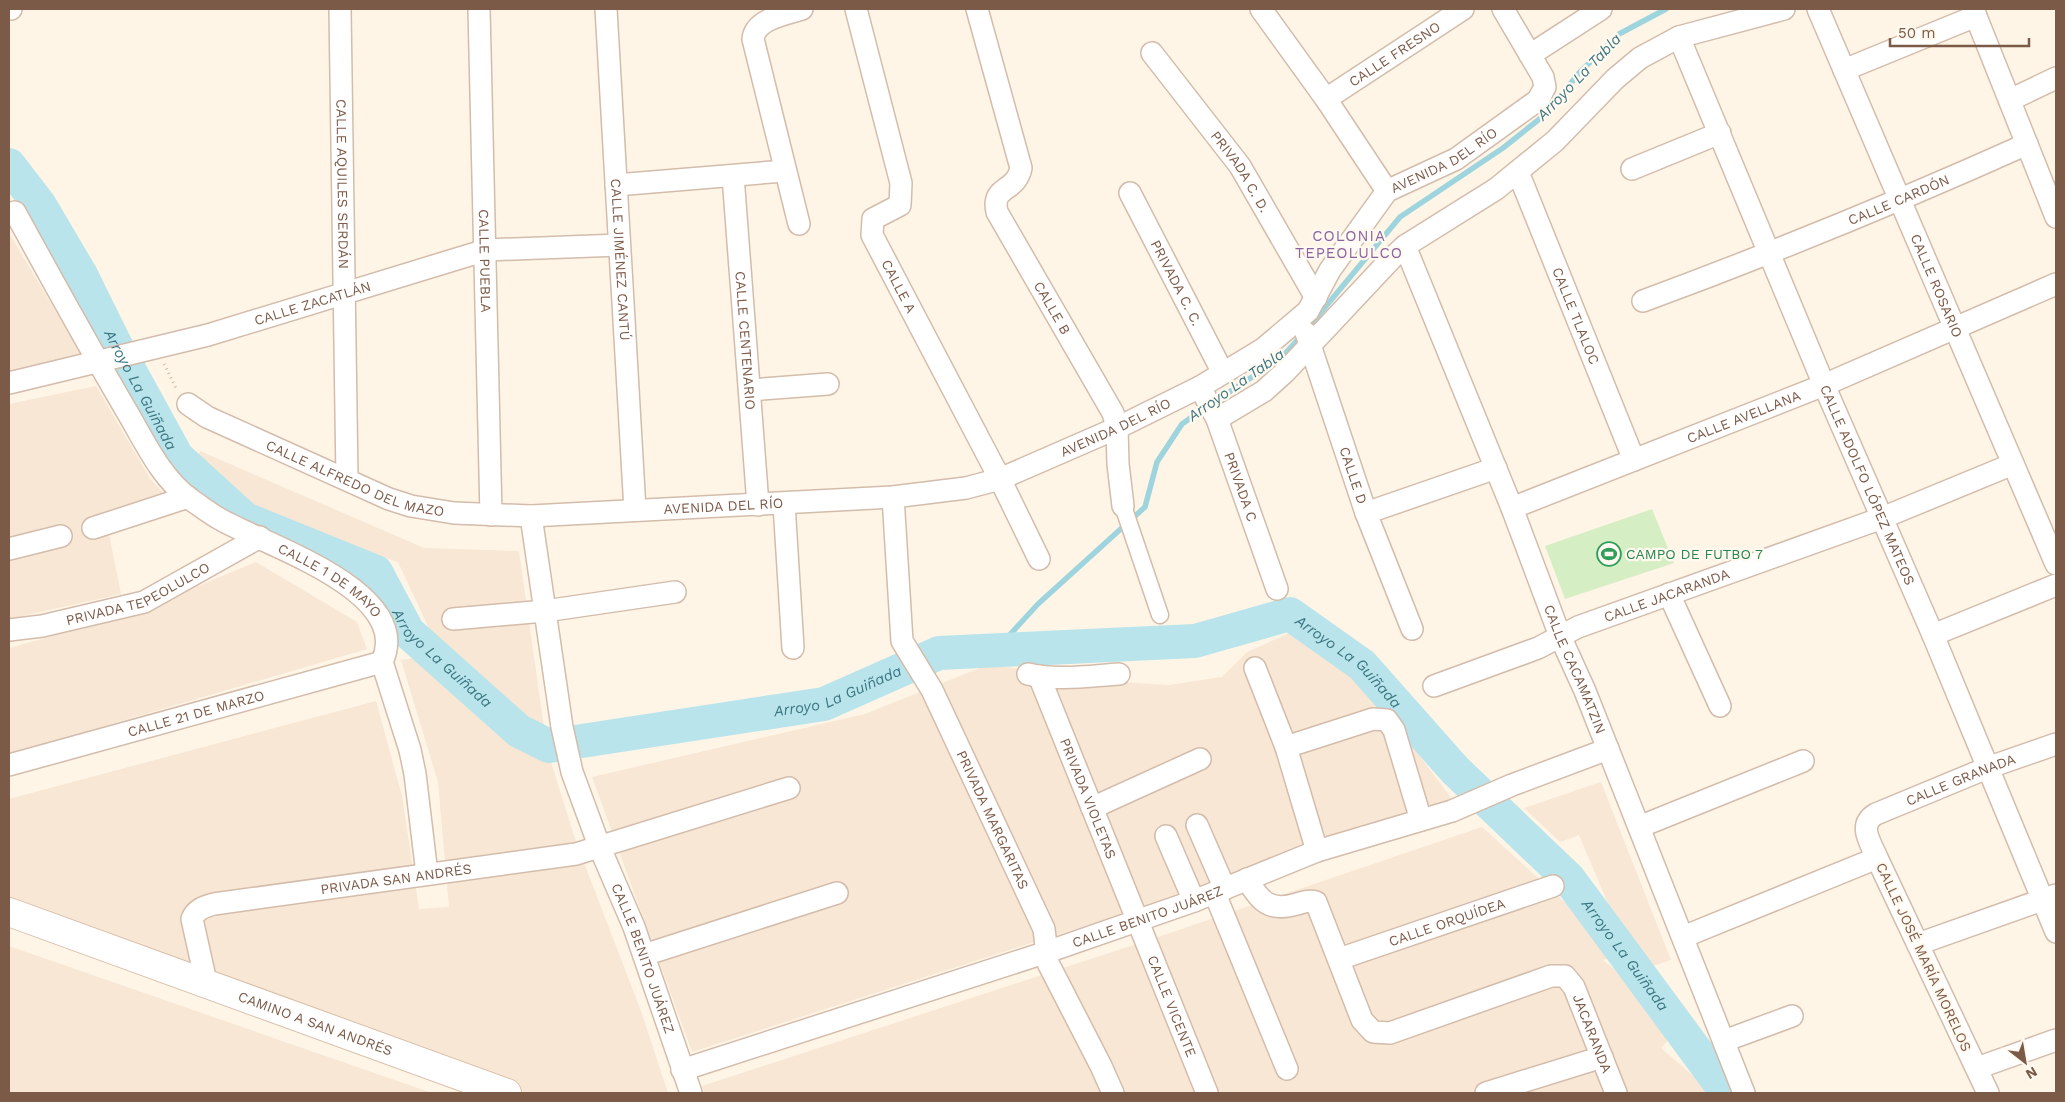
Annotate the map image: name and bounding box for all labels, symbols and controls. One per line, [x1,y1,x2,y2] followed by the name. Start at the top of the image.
[1890,15,2029,47] scale bar
[1346,18,1443,90] street label: CALLE FRESNO
[1898,24,1935,42] text: 50 m
[1532,30,1625,125] water label: Arroyo La Tabla
[333,99,352,269] street label: CALLE AQUILES SERDÁN
[1388,124,1500,196] street label: AVENIDA DEL RÍO
[1208,128,1273,215] street label: PRIVADA C. D.
[1846,171,1952,228] street label: CALLE CARDÓN
[608,178,633,341] street label: CALLE JIMÉNEZ CANTÚ
[476,209,494,313] street label: CALLE PUEBLA
[1295,227,1403,262] district label: COLONIA TEPEOLULCO
[1907,231,1966,340] street label: CALLE ROSARIO
[1148,237,1205,328] street label: PRIVADA C. C.
[878,257,919,316] street label: CALLE A
[1549,265,1603,367] street label: CALLE TLALOC
[732,271,759,410] street label: CALLE CENTENARIO
[252,278,373,328] street label: CALLE ZACATLÁN
[1031,278,1074,337] street label: CALLE B
[100,326,180,453] water label: Arroyo La Guiñada
[1184,345,1288,425] water label: Arroyo La Tabla
[1817,382,1918,588] street label: CALLE ADOLFO LÓPEZ MATEOS
[1685,387,1803,446] street label: CALLE AVELLANA
[1058,395,1173,460] street label: AVENIDA DEL RÍO
[264,437,445,519] street label: CALLE ALFREDO DEL MAZO
[1336,445,1370,506] street label: CALLE D
[1221,450,1260,523] street label: PRIVADA C
[663,495,784,517] street label: AVENIDA DEL RÍO
[276,540,385,620] street label: CALLE 1 DE MAYO
[1596,541,1622,567] sports icon: CAMPO DE FUTBO 7
[1626,546,1763,562] place label: CAMPO DE FUTBO 7
[64,559,212,628] street label: PRIVADA TEPEOLULCO
[1602,565,1732,625] street label: CALLE JACARANDA
[1541,602,1609,736] street label: CALLE CACAMATZIN
[388,605,496,712] water label: Arroyo La Guiñada
[1291,611,1405,712] water label: Arroyo La Guiñada
[772,662,904,721] water label: Arroyo La Guiñada
[126,687,266,740] street label: CALLE 21 DE MARZO
[1057,736,1120,861] street label: PRIVADA VIOLETAS
[953,748,1032,892] street label: PRIVADA MARGARITAS
[1903,751,2017,809] street label: CALLE GRANADA
[1873,860,1975,1054] street label: CALLE JOSÉ MARÍA MORELOS
[319,861,473,897] street label: PRIVADA SAN ANDRÉS
[608,881,678,1036] street label: CALLE BENITO JUÁREZ
[1070,882,1225,951] street label: CALLE BENITO JUÁREZ
[1387,895,1507,949] street label: CALLE ORQUÍDEA
[1577,895,1672,1015] water label: Arroyo La Guiñada
[1144,953,1200,1059] street label: CALLE VICENTE
[236,988,395,1059] street label: CAMINO A SAN ANDRÉS
[1570,992,1615,1075] street label: JACARANDA
[2000,1037,2050,1087] north arrow
[2023,1064,2040,1083] text: N

